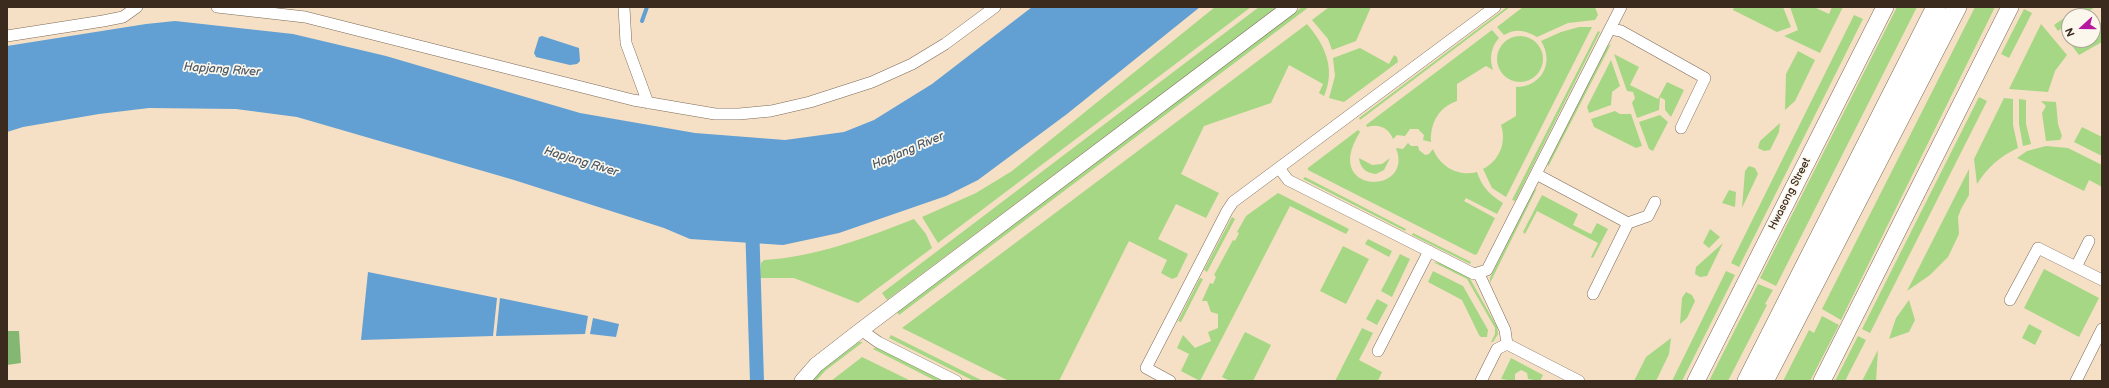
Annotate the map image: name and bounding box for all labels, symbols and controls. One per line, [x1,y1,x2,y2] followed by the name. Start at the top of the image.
[2061,8,2101,48] north arrow
[2063,26,2078,38] text: N
[183,60,261,80] water label: Hapjang River
[870,129,946,173] water label: Hapjang River
[542,144,620,180] water label: Hapjang River
[1766,156,1814,232] street label: Hwasong Street

